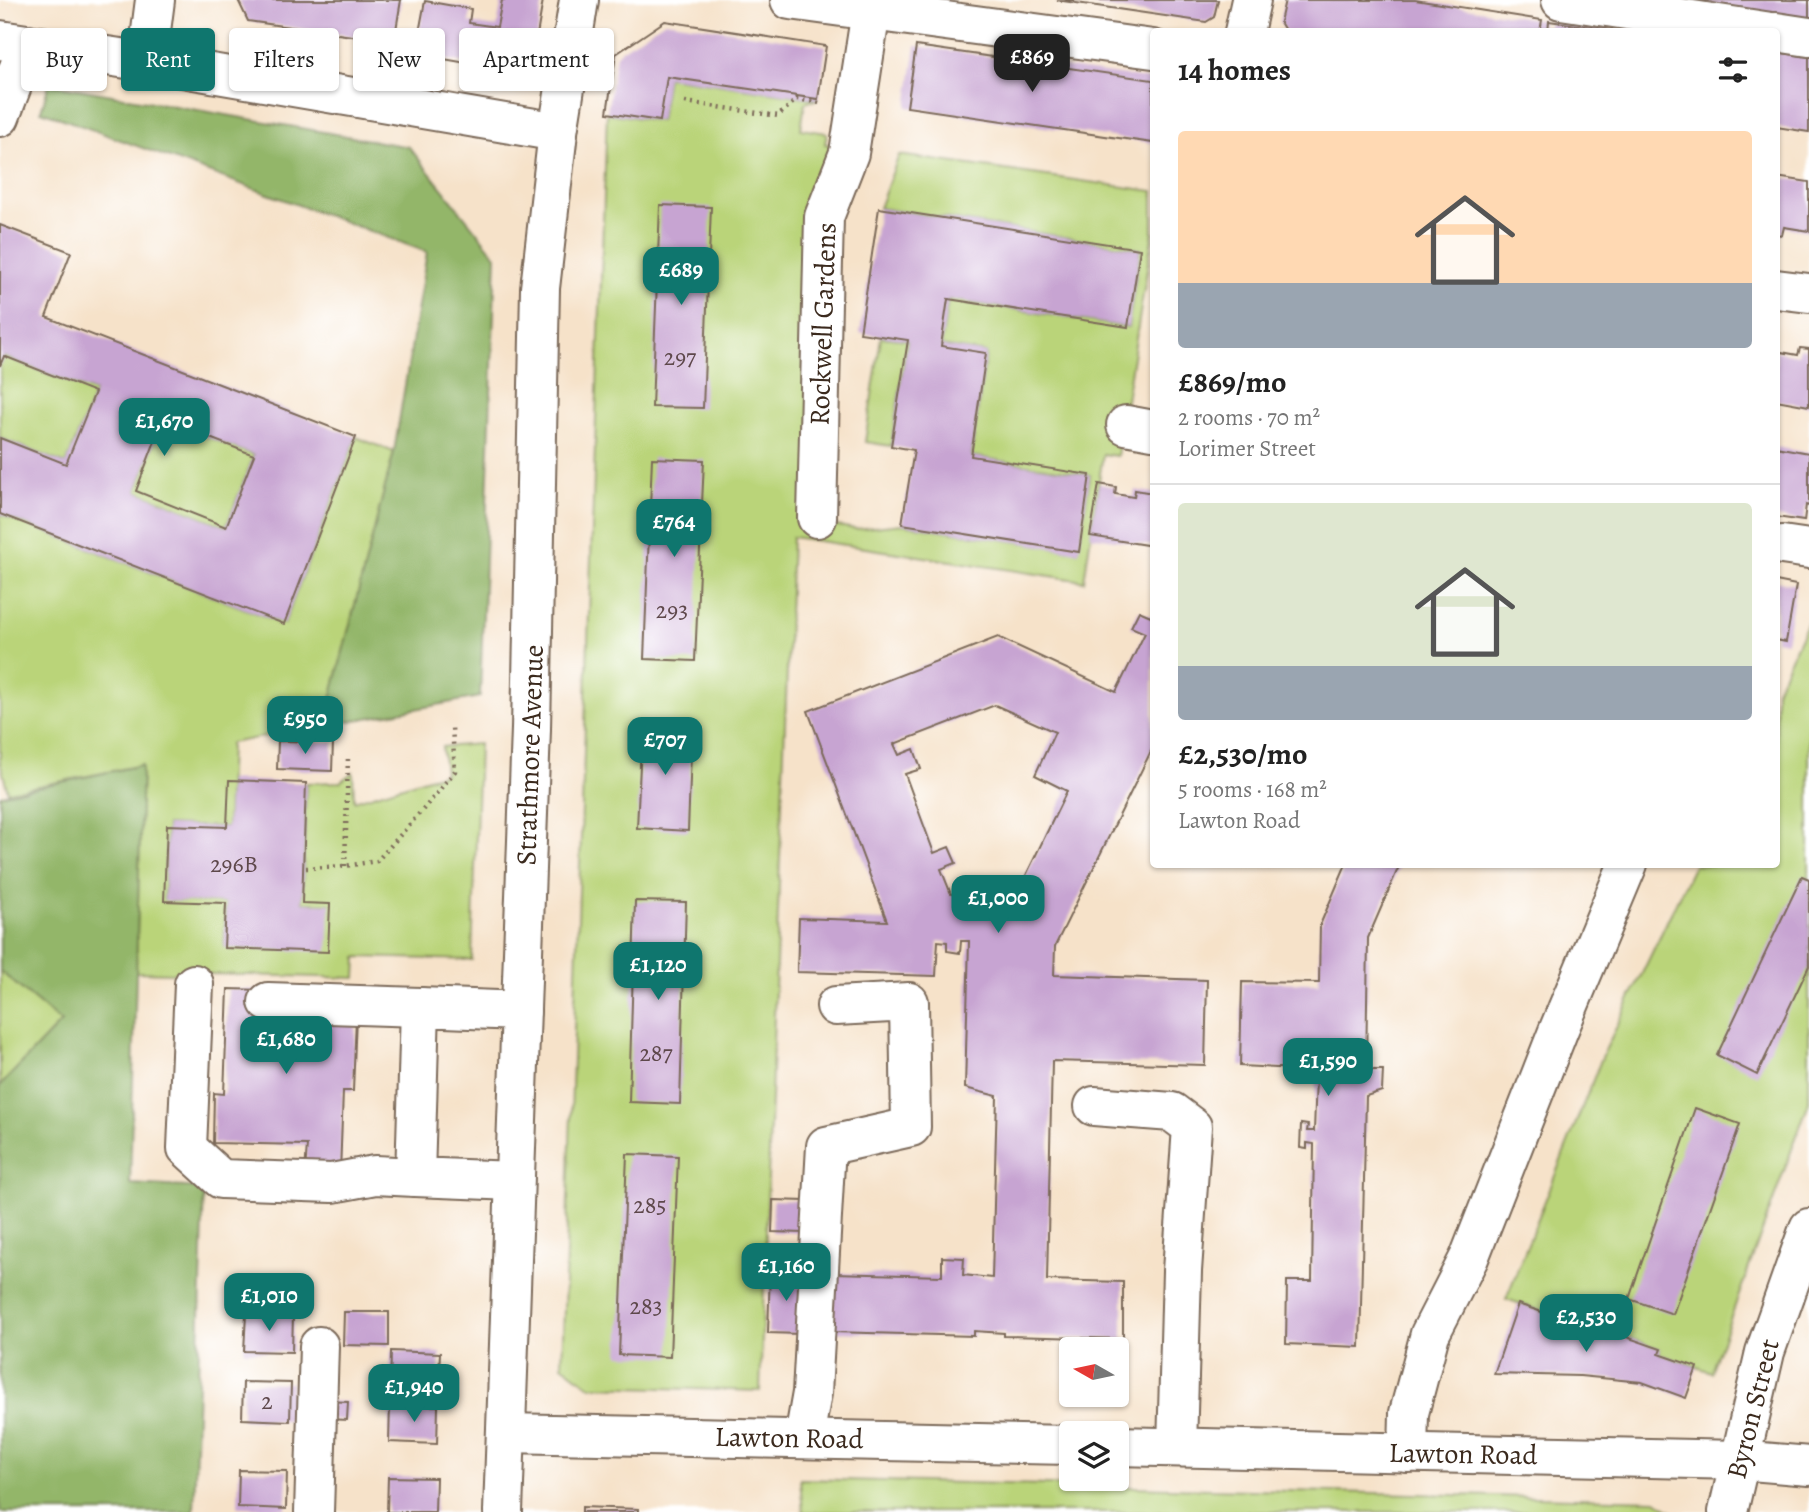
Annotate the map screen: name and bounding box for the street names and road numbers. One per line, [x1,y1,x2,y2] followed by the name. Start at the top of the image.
[800,222,846,426] street label: Rockwell Gardens
[507,644,553,866] street label: Strathmore Avenue
[1717,1335,1789,1483] street label: Byron Street
[714,1418,865,1458] street label: Lawton Road
[1388,1434,1539,1474] street label: Lawton Road

